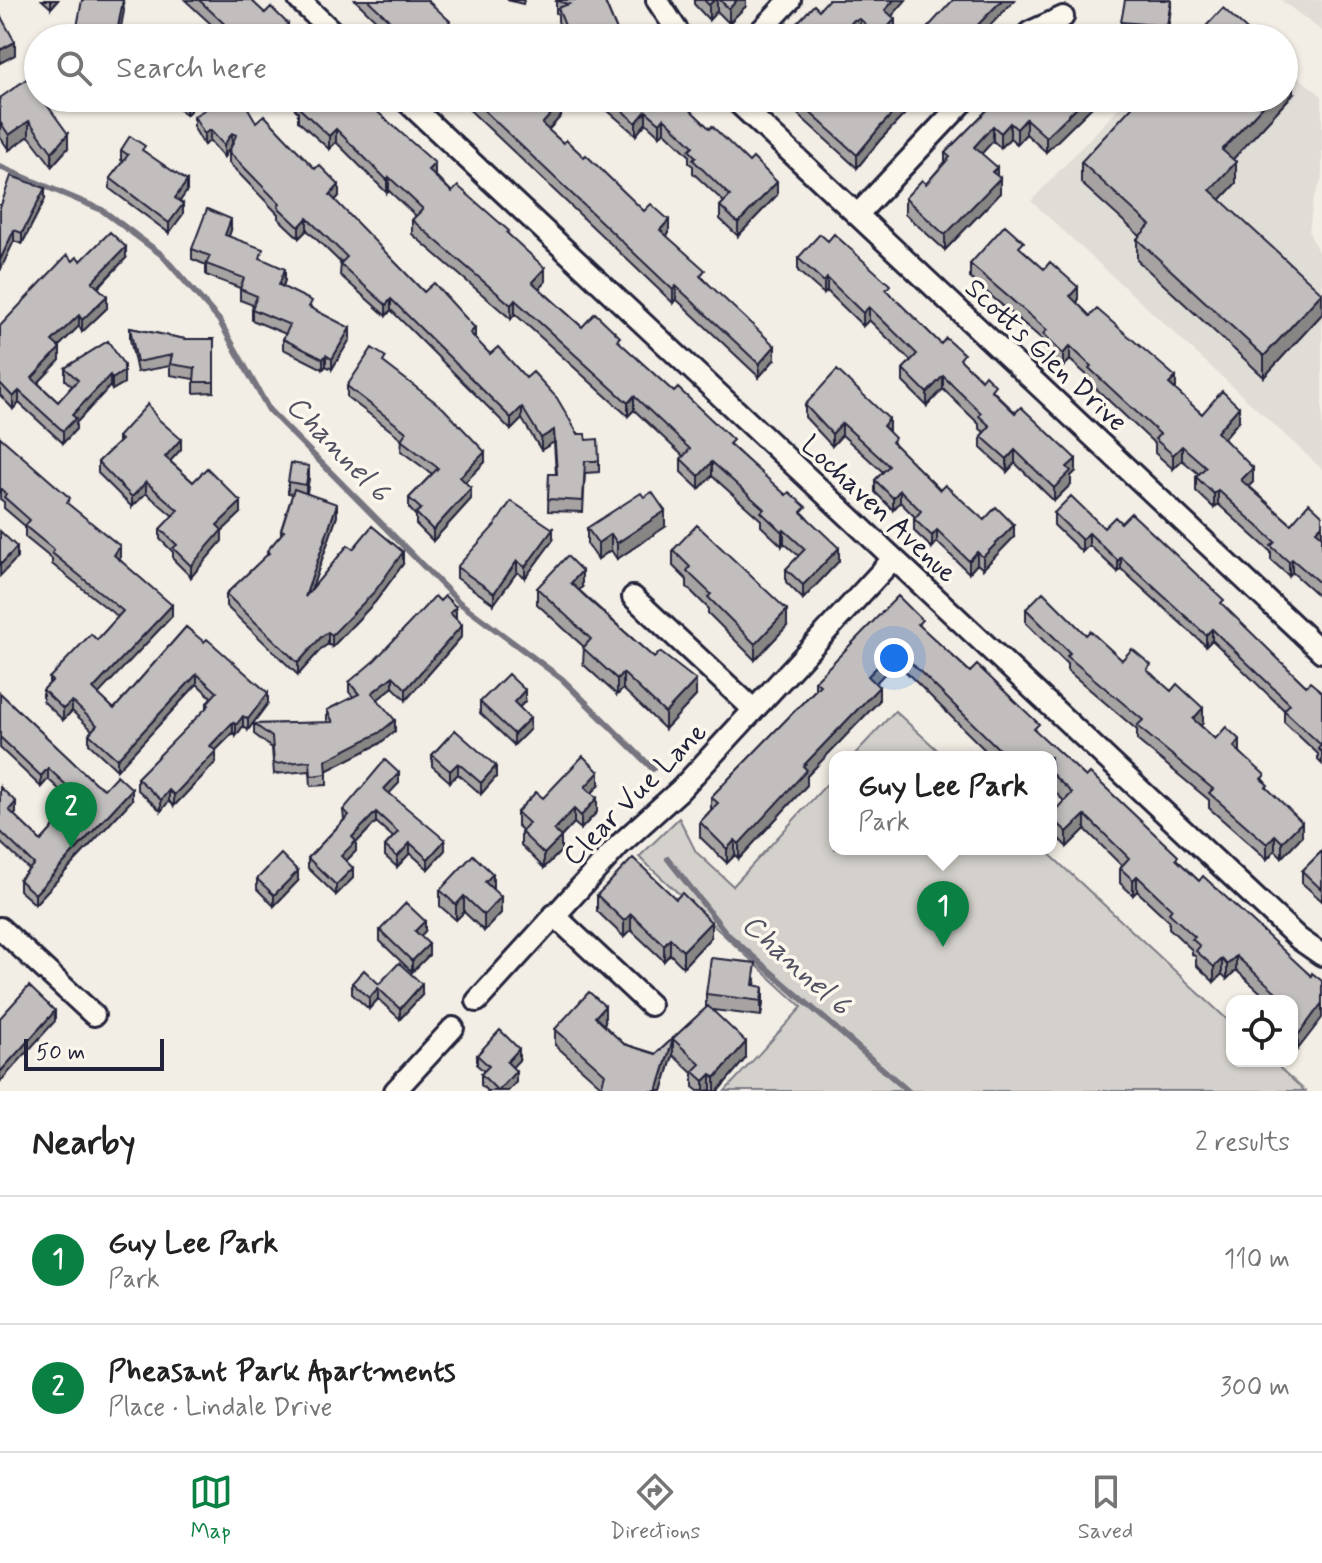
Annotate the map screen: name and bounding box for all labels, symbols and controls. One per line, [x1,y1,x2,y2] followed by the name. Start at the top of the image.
[24,24,1298,112] search box
[52,46,96,90] icon: search
[116,49,267,88] text: Search here
[956,271,1135,441] street label: Scotts Glen Drive
[277,387,399,511] water label: Channel 6
[792,428,964,592] street label: Lochaven Avenue
[874,638,914,678] your location
[556,715,716,875] street label: Clear Vue Lane
[829,751,1057,855] popup
[858,767,1028,806] text: Guy Lee Park
[45,782,97,848] pin: 2
[858,806,910,840] text: Park
[917,881,969,947] pin: 1
[733,906,859,1025] water label: Channel 6
[1226,995,1298,1067] map controls
[1226,995,1298,1067] button: locate
[24,1035,164,1071] scale bar
[36,1039,85,1067] text: 50 m
[32,1121,136,1166] text: Nearby
[1195,1126,1290,1160] text: 2 results
[108,1224,278,1263] text: Guy Lee Park
[52,1243,64,1277] text: 1
[1224,1243,1290,1277] text: 110 m
[108,1263,160,1297] text: Park
[108,1352,456,1391] text: Pheasant Park Apartments
[52,1371,64,1405] text: 2
[1220,1371,1290,1405] text: 300 m
[108,1391,332,1425] text: Place · Lindale Drive
[189,1470,233,1546] tab: Map
[610,1470,700,1546] tab: Directions
[1078,1470,1133,1546] tab: Saved

